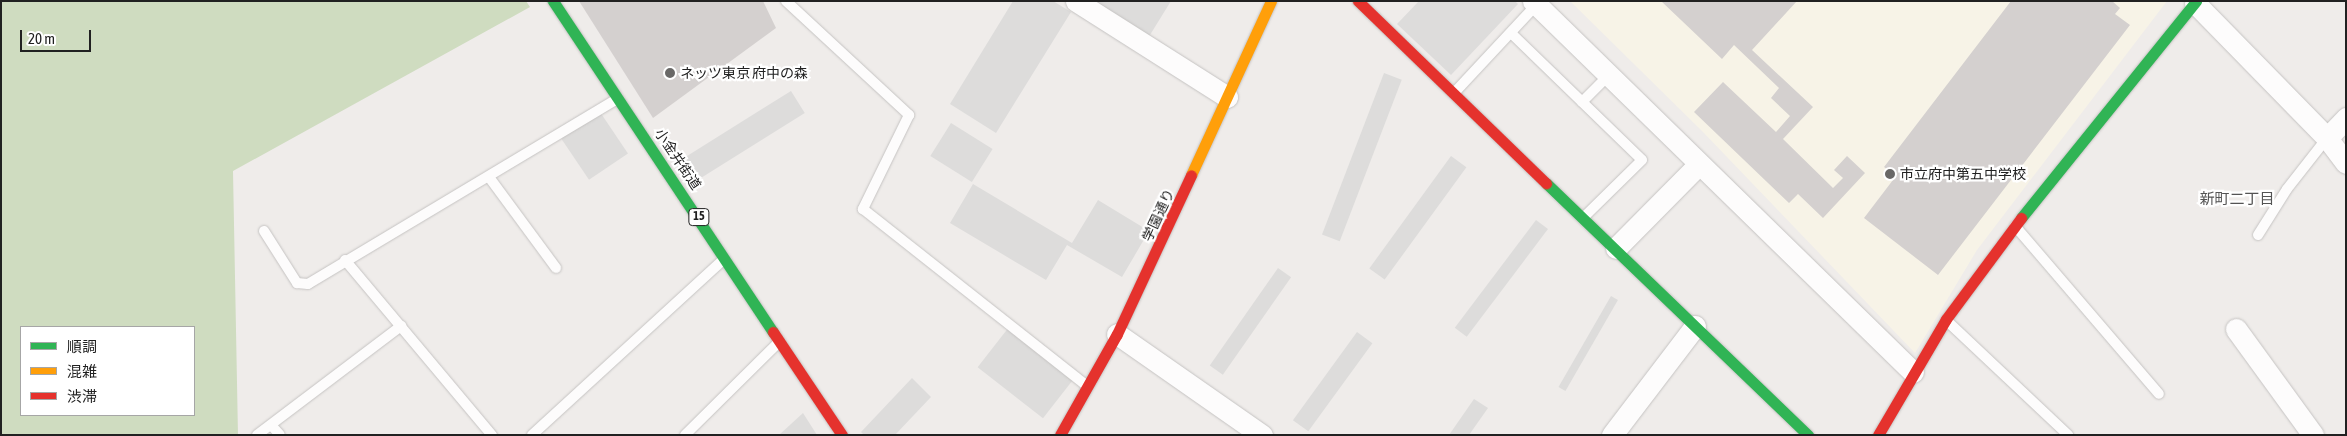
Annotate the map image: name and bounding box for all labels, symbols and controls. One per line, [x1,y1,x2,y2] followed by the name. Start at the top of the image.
[22,20,94,52] scale bar
[28,30,55,47] text: 20 m
[680,65,808,81] place label: ネッツ東京 府中の森
[664,67,676,79] marker: ネッツ東京 府中の森
[651,125,705,193] street label: 小金井街道
[1900,166,2026,182] place label: 市立府中第五中学校
[1884,168,1896,180] marker: 市立府中第五中学校
[1139,186,1177,244] street label: 学園通り
[2200,190,2274,208] district label: 新町二丁目
[688,208,710,226] road number: 15
[20,326,195,416] legend
[67,338,97,355] text: 順調
[67,363,97,380] text: 混雑
[67,388,97,405] text: 渋滞

